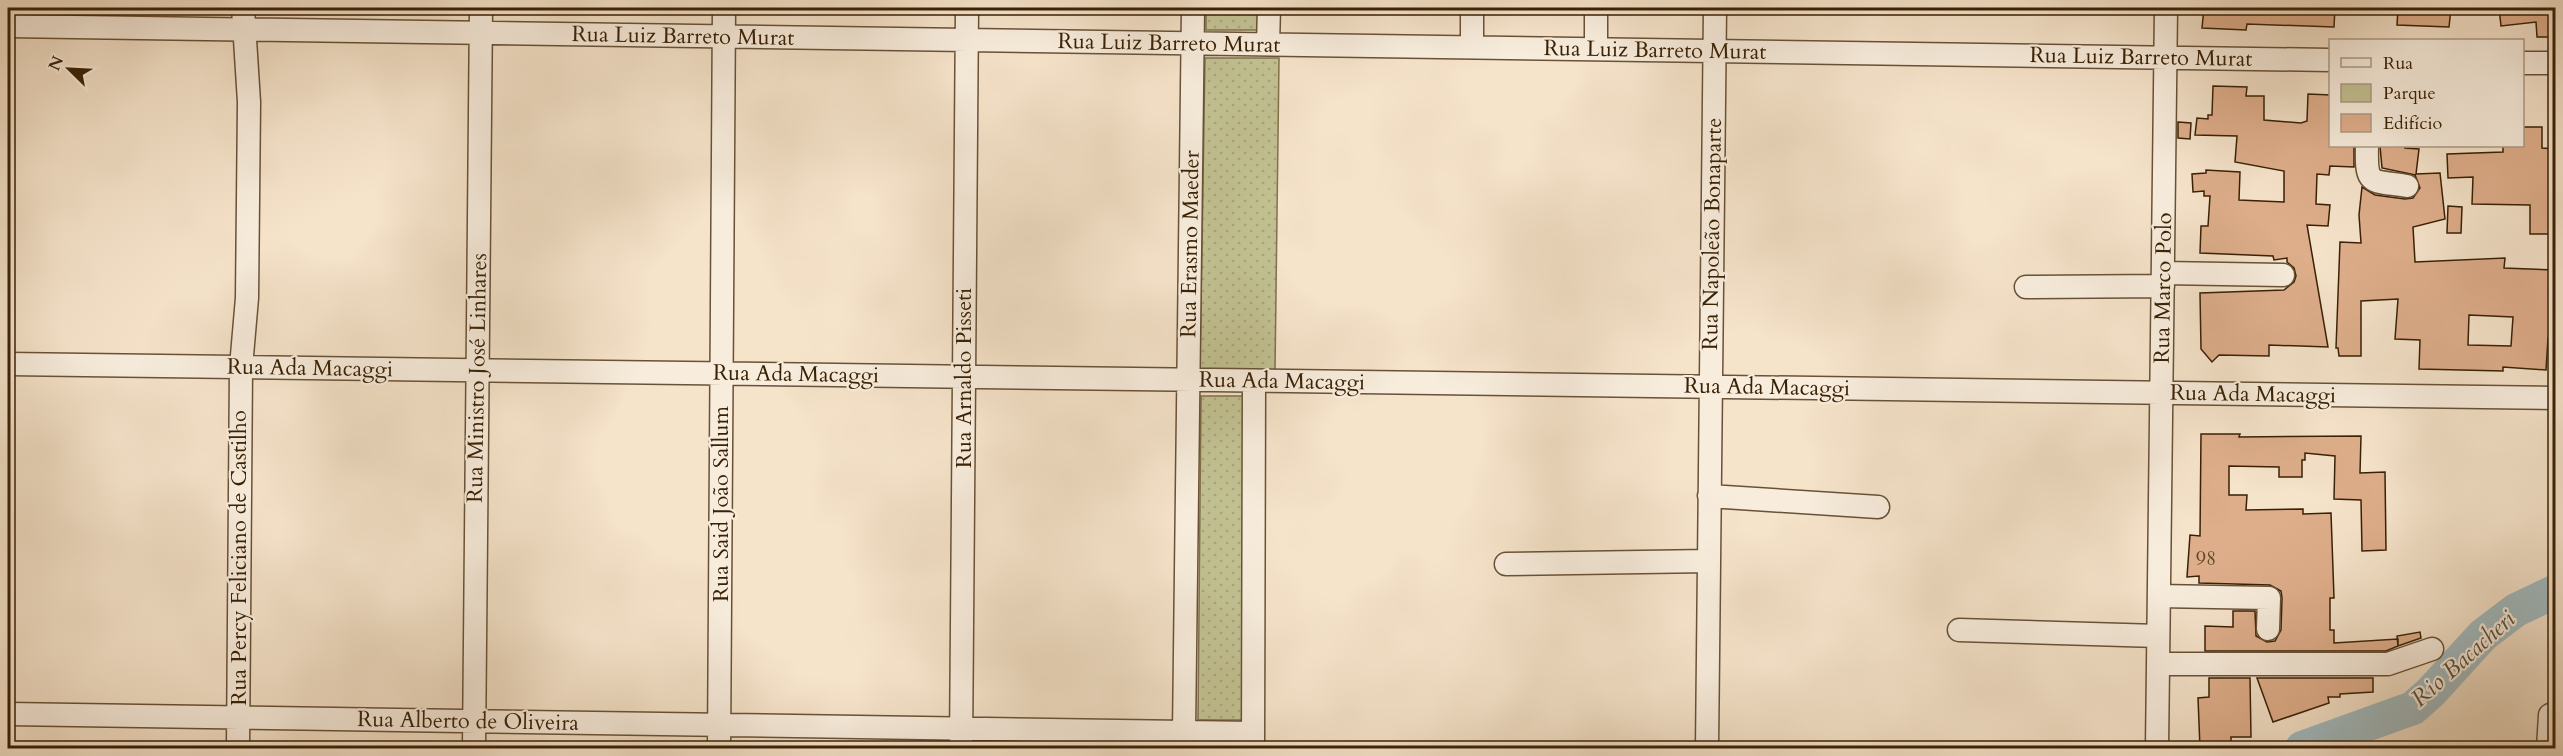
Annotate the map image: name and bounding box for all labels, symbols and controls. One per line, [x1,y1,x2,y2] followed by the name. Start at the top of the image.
[571,19,795,53] street label: Rua Luiz Barreto Murat
[1057,26,1281,60] street label: Rua Luiz Barreto Murat
[1543,33,1767,67] street label: Rua Luiz Barreto Murat
[39,39,99,99] north arrow
[2329,39,2524,147] legend
[2029,40,2253,74] street label: Rua Luiz Barreto Murat
[2383,51,2413,76] text: Rua
[43,52,69,74] text: N
[2383,81,2436,106] text: Parque
[2383,111,2443,136] text: Edifício
[1695,117,1729,351] street label: Rua Napoleão Bonaparte
[1173,149,1207,338] street label: Rua Erasmo Maeder
[2147,212,2179,364] street label: Rua Marco Polo
[460,253,494,503] street label: Rua Ministro José Linhares
[949,288,979,468] street label: Rua Arnaldo Pisseti
[227,352,393,384] street label: Rua Ada Macaggi
[713,358,879,390] street label: Rua Ada Macaggi
[1199,365,1365,397] street label: Rua Ada Macaggi
[1684,371,1850,403] street label: Rua Ada Macaggi
[2170,378,2336,410] street label: Rua Ada Macaggi
[706,406,736,602] street label: Rua Said João Sallum
[224,410,254,706] street label: Rua Percy Feliciano de Castilho
[2196,545,2216,572] house number: 98
[2404,603,2523,715] water label: Rio Bacacheri
[357,704,580,738] street label: Rua Alberto de Oliveira

